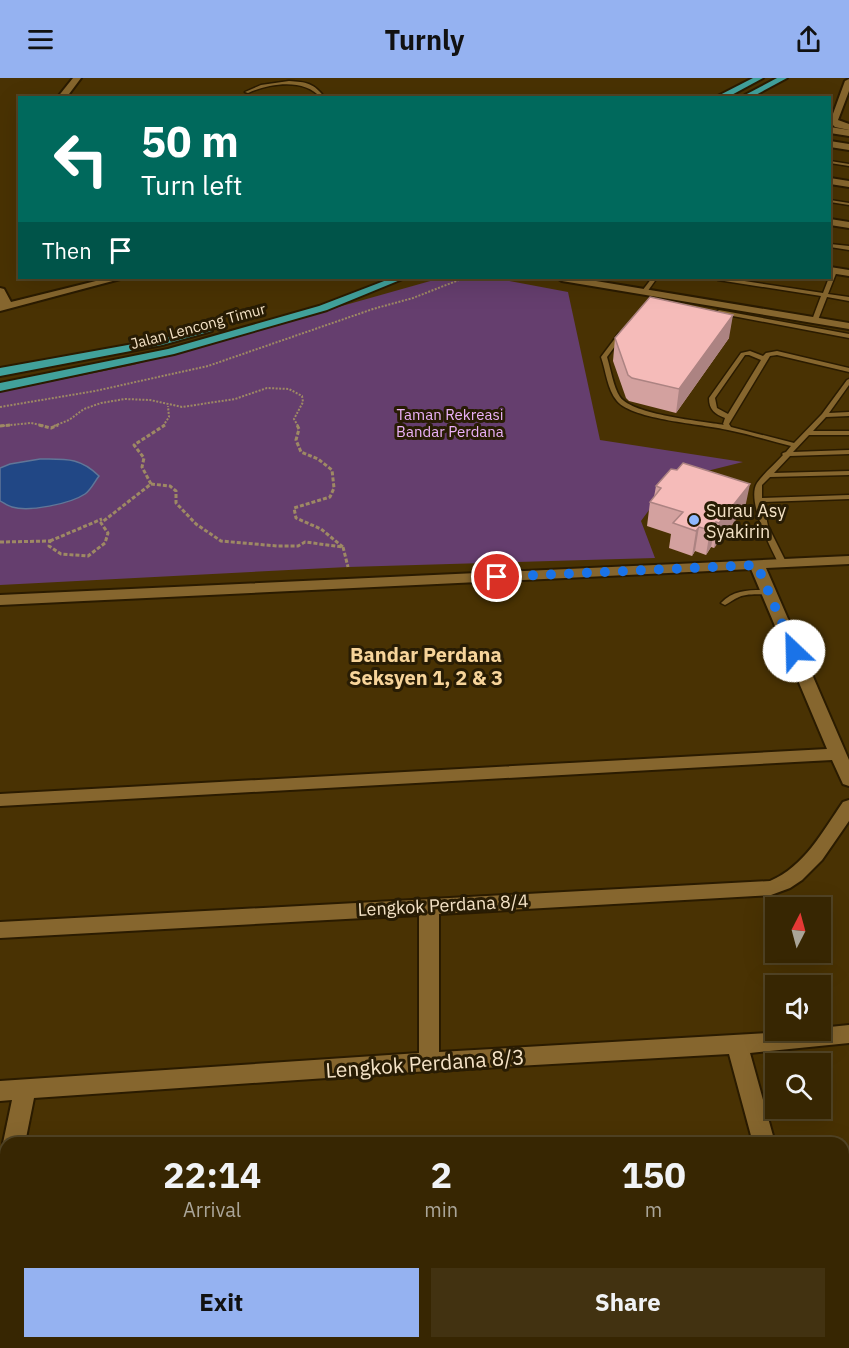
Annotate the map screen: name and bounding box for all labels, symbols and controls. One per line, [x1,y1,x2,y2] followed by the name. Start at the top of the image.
[384,22,465,57] text: Turnly
[24,23,57,56] icon: menu
[792,23,825,56] icon: share
[141,114,239,169] text: 50 m
[42,120,120,198] icon: left
[141,167,242,202] text: Turn left
[104,234,137,267] icon: arrive
[42,236,92,265] text: Then
[128,299,268,353] street label: Jalan Lencong Timur
[396,405,504,441] park label: Taman Rekreasi Bandar Perdana
[706,499,786,543] place label: Surau Asy Syakirin
[687,513,701,527] marker: Surau Asy Syakirin
[471,551,522,602] pin
[480,560,513,593] icon: arrive
[762,619,826,683] position arrow
[349,641,503,691] district label: Bandar Perdana Seksyen 1, 2 & 3
[357,889,529,921] street label: Lengkok Perdana 8/4
[765,897,831,963] north arrow
[765,897,831,1119] map controls
[765,975,831,1041] button: sound
[325,1042,525,1084] street label: Lengkok Perdana 8/3
[765,1053,831,1119] button: search
[163,1151,261,1198] text: 22:14
[430,1151,452,1198] text: 2
[621,1151,686,1198] text: 150
[183,1196,241,1223] text: Arrival
[424,1196,458,1223] text: min
[645,1196,662,1223] text: m
[24,1268,419,1337] button: Exit
[431,1268,825,1337] button: Share

